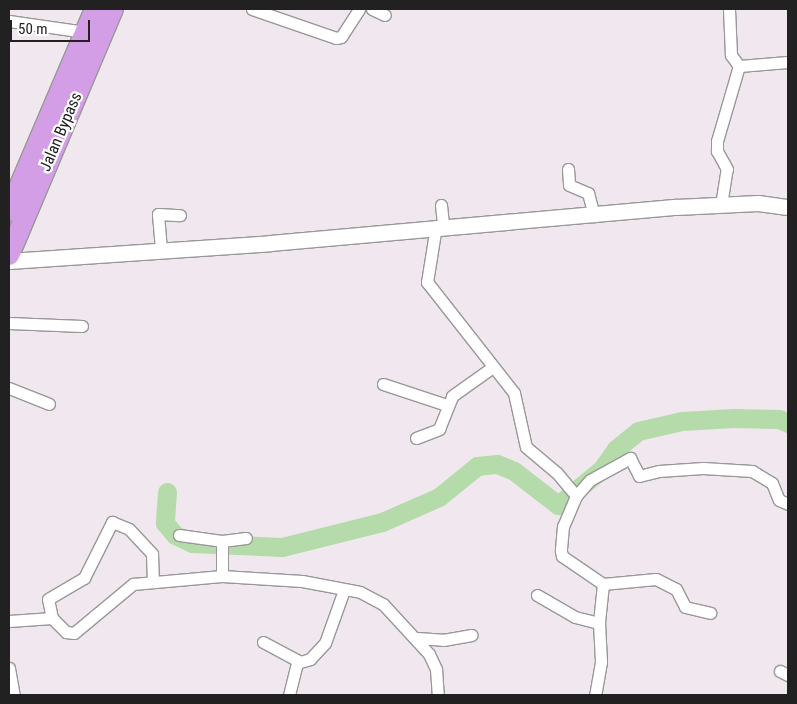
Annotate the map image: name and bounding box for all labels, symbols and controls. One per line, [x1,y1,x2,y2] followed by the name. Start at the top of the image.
[12,10,92,42] scale bar
[18,20,48,38] text: 50 m
[36,90,86,174] street label: Jalan Bypass

